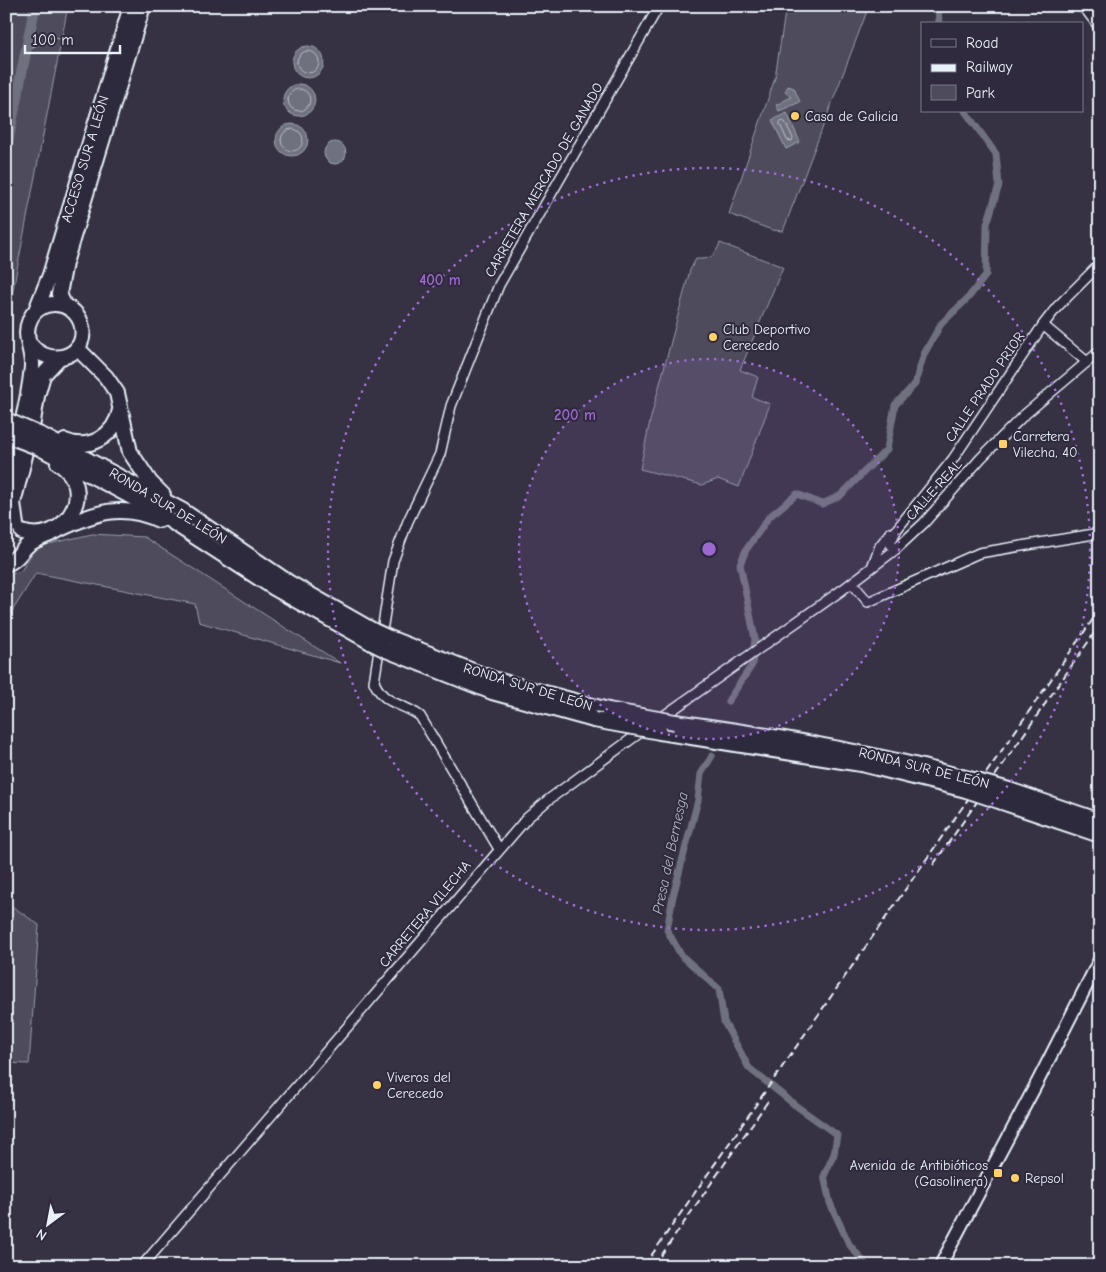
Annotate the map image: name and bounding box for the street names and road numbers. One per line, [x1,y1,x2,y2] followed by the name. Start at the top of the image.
[481,80,607,280] street label: CARRETERA MERCADO DE GANADO
[58,93,112,225] street label: ACCESO SUR A LEÓN
[942,329,1028,445] street label: CALLE PRADO PRIOR
[902,456,966,524] street label: CALLE REAL
[106,464,230,548] street label: RONDA SUR DE LEÓN
[461,659,595,715] street label: RONDA SUR DE LEÓN
[857,744,991,792] street label: RONDA SUR DE LEÓN
[375,857,475,971] street label: CARRETERA VILECHA

